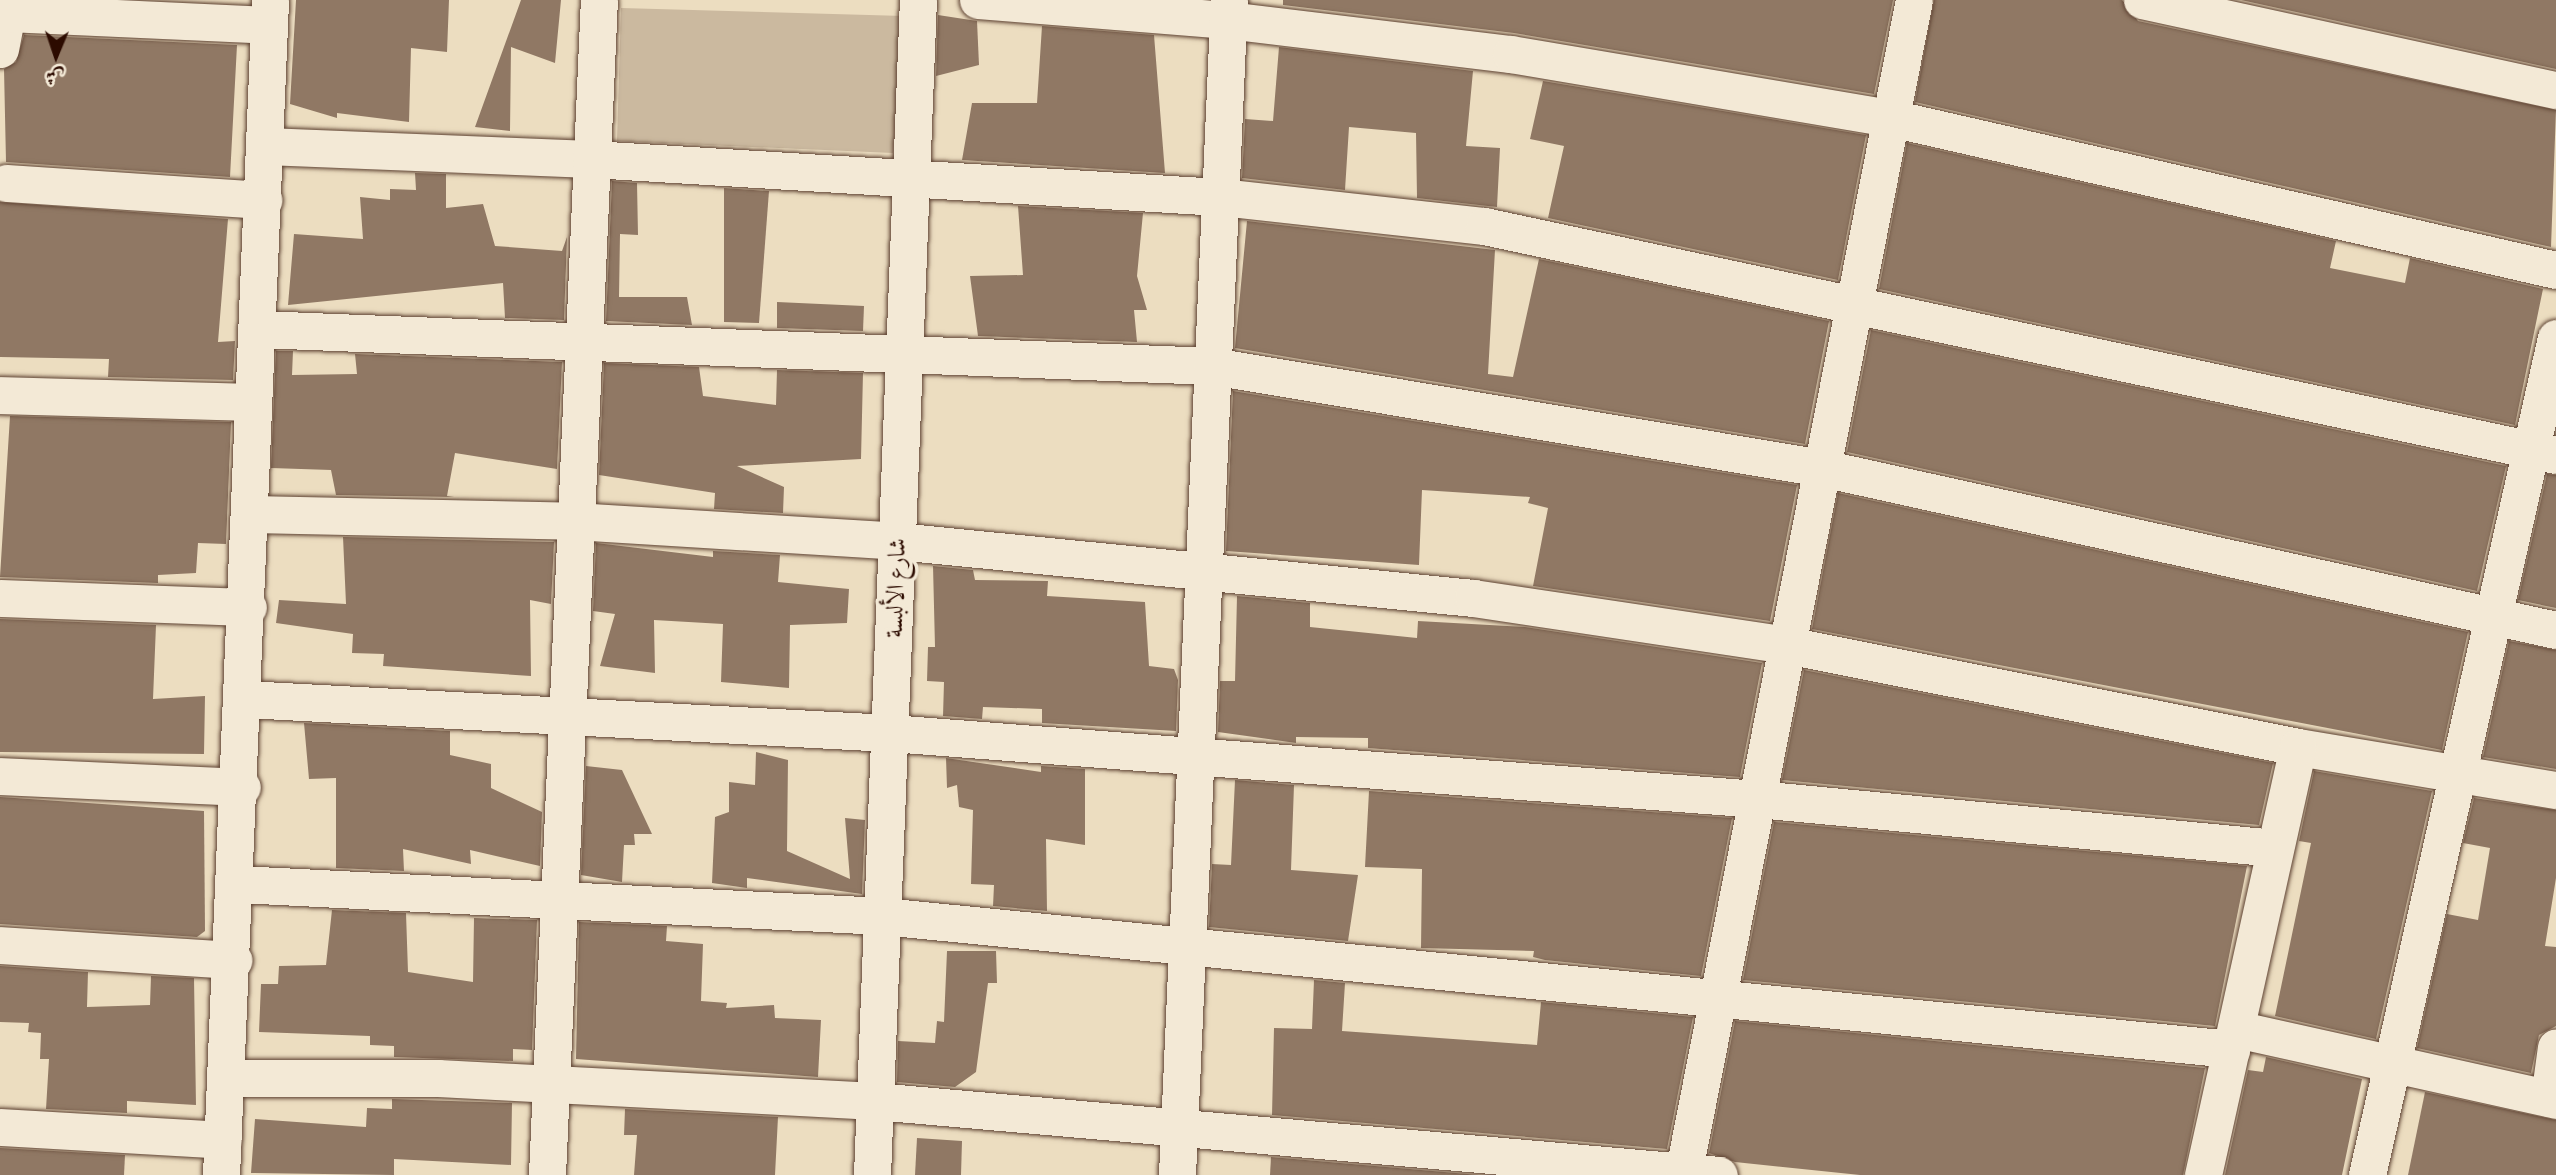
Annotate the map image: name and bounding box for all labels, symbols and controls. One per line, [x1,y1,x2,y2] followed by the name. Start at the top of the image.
[21,21,91,91] north arrow
[45,65,65,90] text: ش
[879,538,911,638] street label: شارع الألبسة

